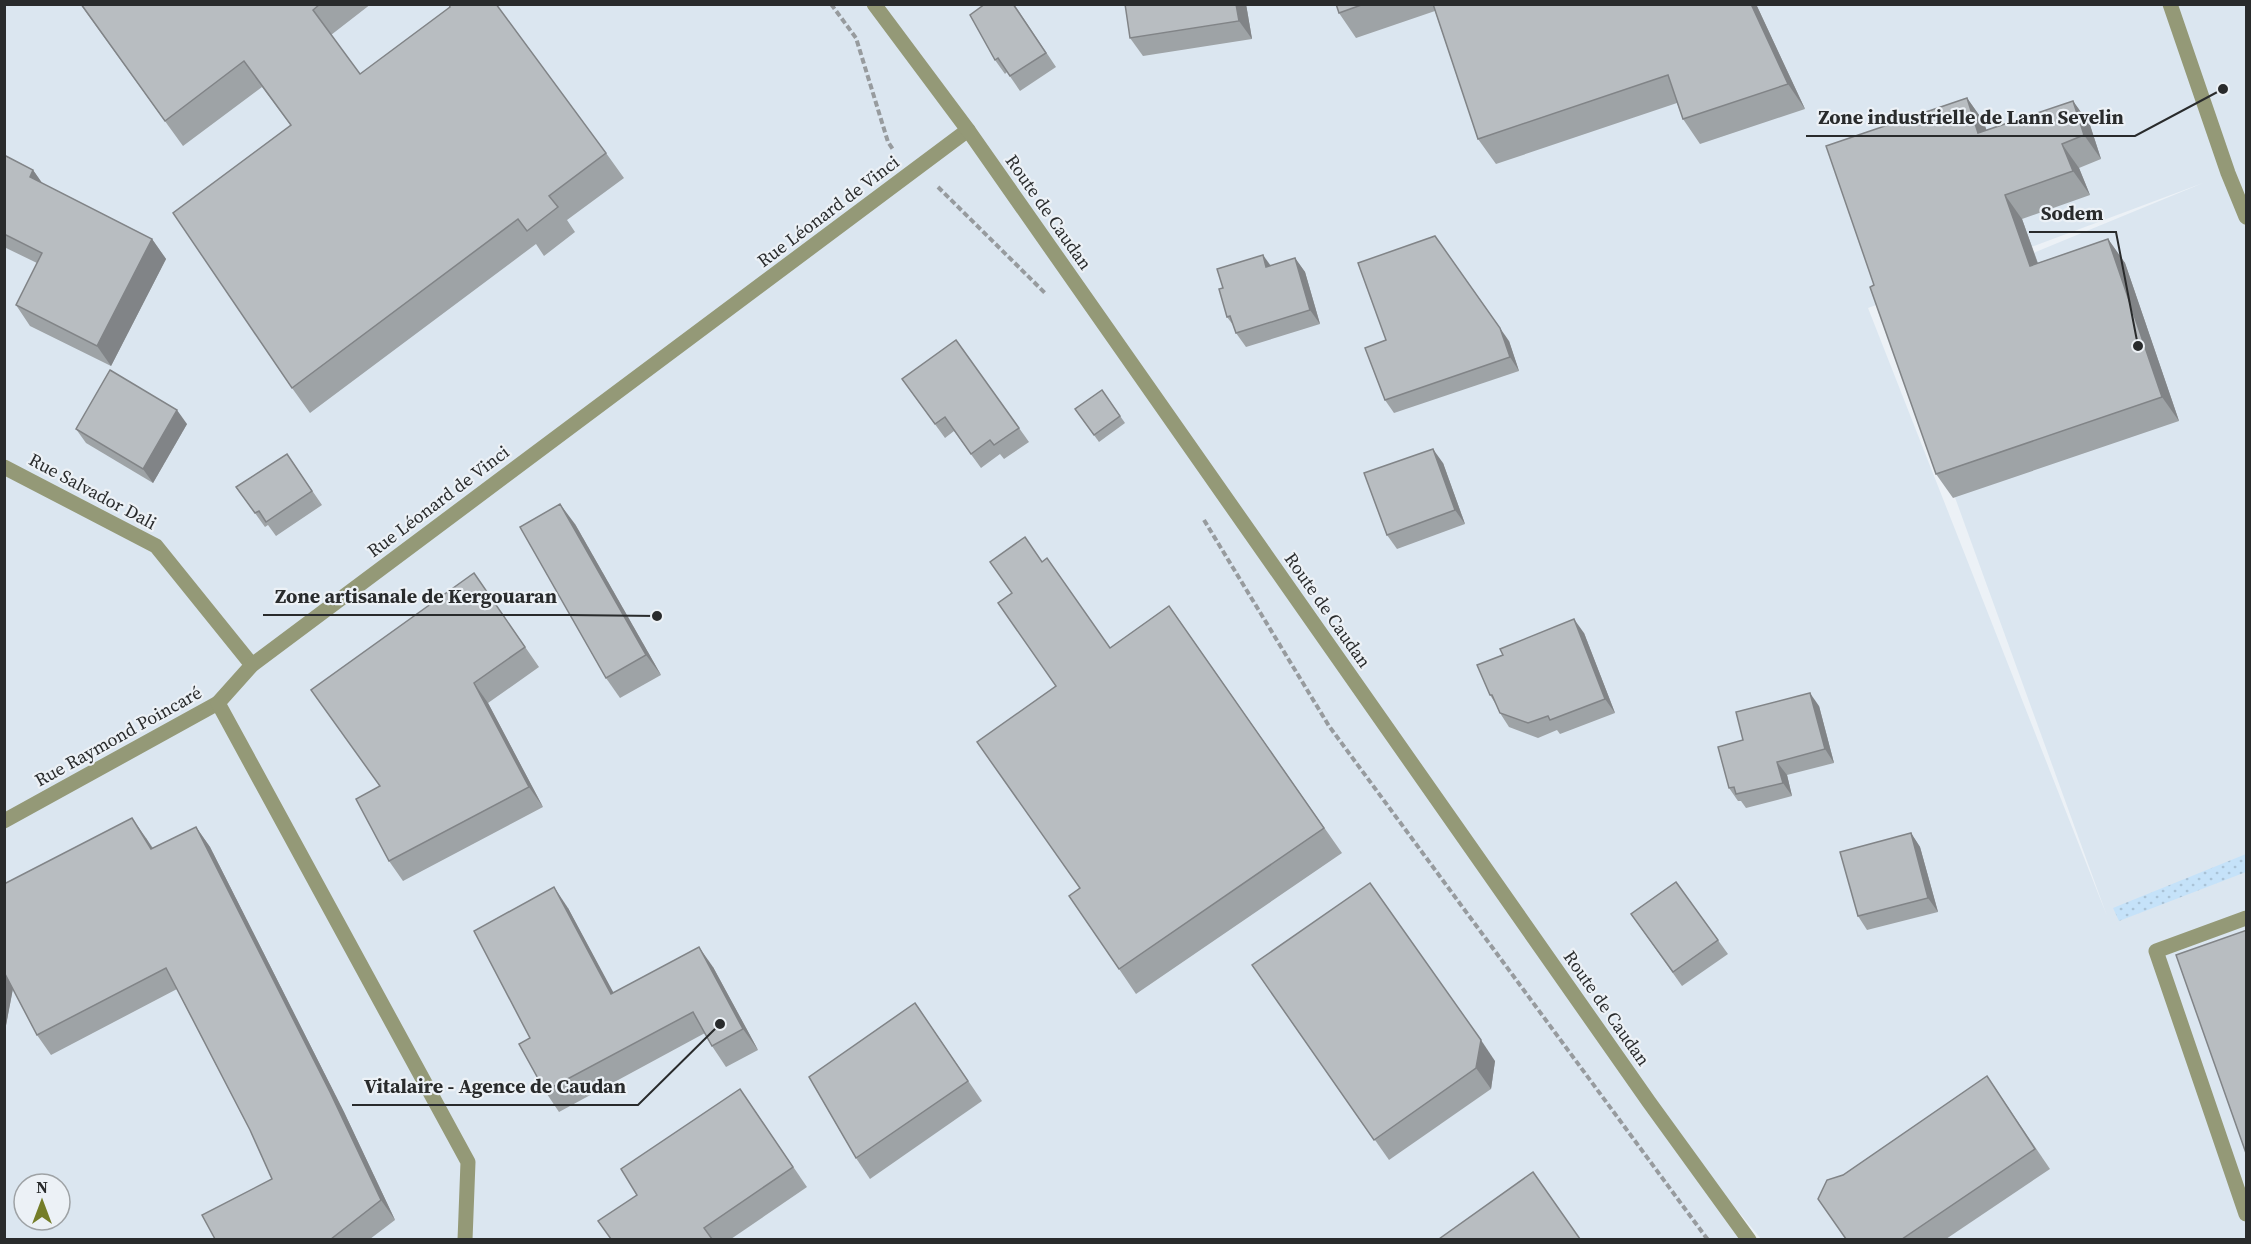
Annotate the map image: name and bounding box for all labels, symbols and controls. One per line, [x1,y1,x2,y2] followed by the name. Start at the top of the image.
[1806,98,2135,136] callout: Zone industrielle de Lann Sevelin
[1818,103,2124,131] text: Zone industrielle de Lann Sevelin
[752,149,904,273] street label: Rue Léonard de Vinci
[1000,149,1098,275] street label: Route de Caudan
[2029,194,2116,232] callout: Sodem
[2041,199,2103,227] text: Sodem
[362,439,514,563] street label: Rue Léonard de Vinci
[25,447,161,535] street label: Rue Salvador Dali
[1279,547,1377,673] street label: Route de Caudan
[263,577,569,615] callout: Zone artisanale de Kergouaran
[275,582,557,610] text: Zone artisanale de Kergouaran
[30,680,206,792] street label: Rue Raymond Poincaré
[1558,945,1656,1071] street label: Route de Caudan
[352,1067,638,1105] callout: Vitalaire - Agence de Caudan
[364,1072,626,1100] text: Vitalaire - Agence de Caudan
[12,1172,72,1232] north arrow
[36,1176,48,1198] text: N

